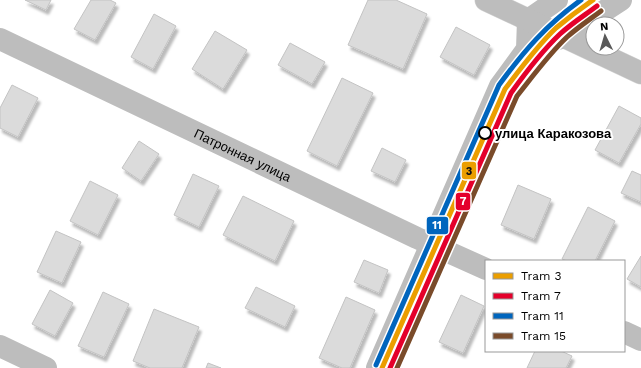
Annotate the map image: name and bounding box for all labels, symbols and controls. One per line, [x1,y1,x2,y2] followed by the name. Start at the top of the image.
[585,16,625,56] north arrow
[600,20,609,33] text: N
[192,125,294,185] street label: Патронная улица
[478,126,492,140] marker: улица Каракозова
[495,126,612,141] place label: улица Каракозова
[461,161,477,180] line badge: 3
[466,165,473,178] text: 3
[455,192,471,211] line badge: 7
[460,195,467,208] text: 7
[426,216,449,235] line badge: 11
[432,219,442,232] text: 11
[485,260,625,352] legend
[521,269,561,283] text: Tram 3
[521,289,561,303] text: Tram 7
[521,309,564,323] text: Tram 11
[521,329,566,343] text: Tram 15

